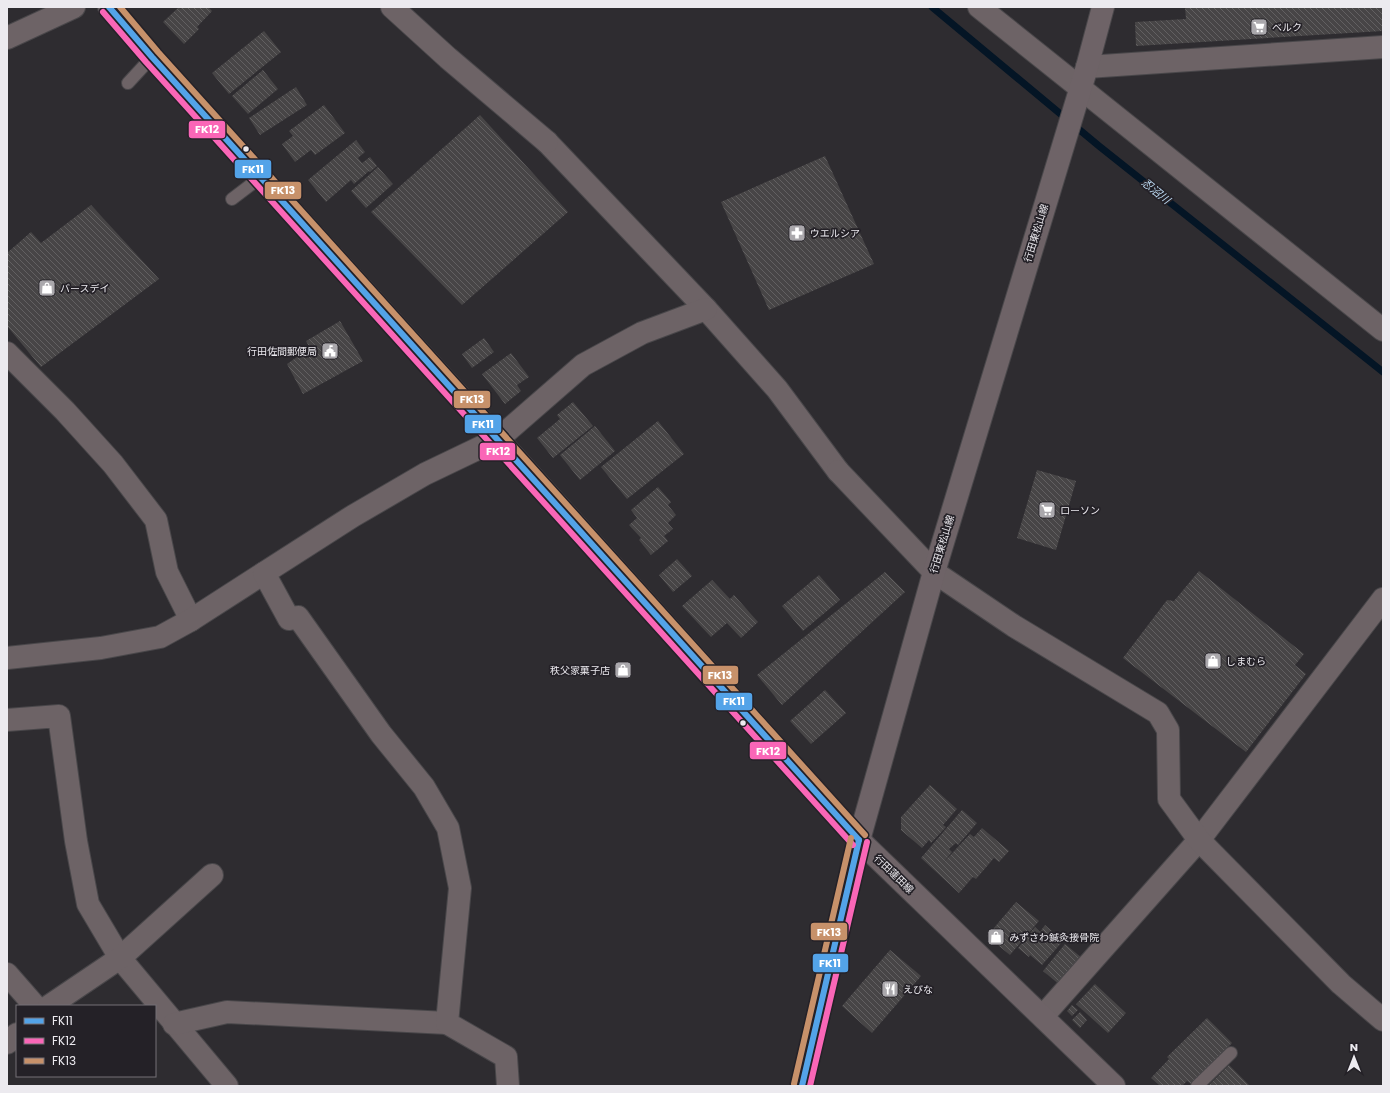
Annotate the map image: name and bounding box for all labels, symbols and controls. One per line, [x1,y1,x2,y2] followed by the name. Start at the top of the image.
[1249,17,1269,37] supermarket icon: ベルク
[1272,20,1302,35] place label: ベルク
[188,120,226,139] line badge: FK12
[195,121,219,137] text: FK12
[241,144,251,154] unlabelled marker
[234,159,272,179] line badge: FK11
[242,161,264,177] text: FK11
[1138,174,1175,208] water label: 忍沼川
[264,181,302,200] line badge: FK13
[271,182,296,198] text: FK13
[1020,202,1052,264] street label: 行田東松山線
[787,223,807,243] pharmacy icon: ウエルシア
[810,226,860,241] place label: ウエルシア
[37,278,57,298] shop icon: バースデイ
[60,281,110,296] place label: バースデイ
[320,341,340,361] public building icon: 行田佐間郵便局
[247,344,317,359] place label: 行田佐間郵便局
[453,390,491,409] line badge: FK13
[460,391,485,407] text: FK13
[464,414,502,434] line badge: FK11
[472,416,494,432] text: FK11
[479,442,516,461] line badge: FK12
[486,443,510,459] text: FK12
[1037,500,1057,520] supermarket icon: ローソン
[1060,503,1100,518] place label: ローソン
[926,513,958,575] street label: 行田東松山線
[1203,651,1223,671] shop icon: しまむら
[1226,654,1266,669] place label: しまむら
[613,660,633,680] shop icon: 秩父家菓子店
[550,663,610,678] place label: 秩父家菓子店
[702,665,739,685] line badge: FK13
[708,667,733,683] text: FK13
[715,692,753,711] line badge: FK11
[723,693,745,709] text: FK11
[738,718,748,728] unlabelled marker
[749,741,787,760] line badge: FK12
[756,743,780,759] text: FK12
[871,851,917,897] street label: 行田蓮田線
[810,922,848,941] line badge: FK13
[817,924,842,940] text: FK13
[986,927,1006,947] shop icon: みずさわ鍼灸接骨院
[1009,930,1099,945] place label: みずさわ鍼灸接骨院
[812,953,849,973] line badge: FK11
[819,955,841,971] text: FK11
[880,979,900,999] restaurant icon: えびな
[903,982,933,997] place label: えびな
[16,1005,156,1077] legend
[52,1012,73,1029] text: FK11
[52,1032,76,1049] text: FK12
[1334,1037,1374,1077] north arrow
[1350,1039,1358,1055] text: N
[52,1052,76,1069] text: FK13

